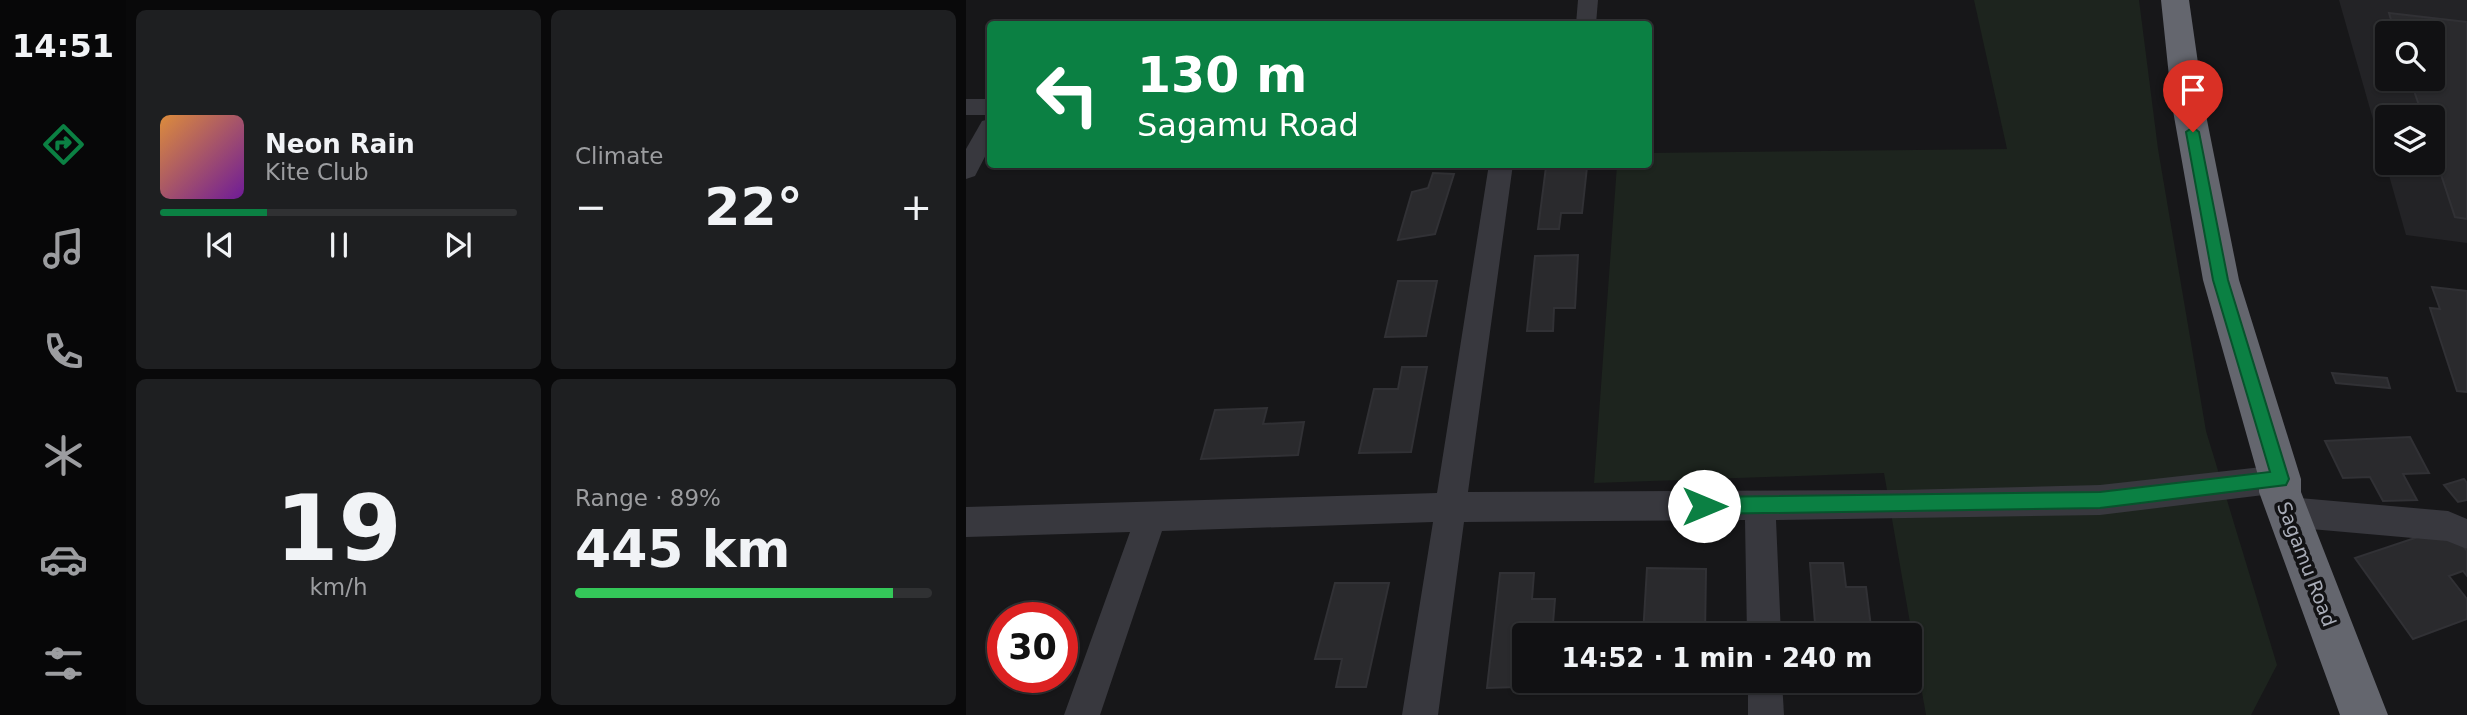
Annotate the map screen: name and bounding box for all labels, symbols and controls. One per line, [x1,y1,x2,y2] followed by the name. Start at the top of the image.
[2375,21,2445,175] map controls
[2375,21,2445,91] button: search
[12,27,114,65] text: 14:51
[1137,47,1307,104] text: 130 m
[1022,49,1113,140] icon: left
[2163,60,2223,132] pin
[2174,71,2212,109] icon: arrive
[2375,105,2445,175] button: layers
[1137,106,1359,144] text: Sagamu Road
[39,120,88,169] icon: directions
[265,129,415,159] text: Neon Rain
[575,143,664,169] text: Climate
[265,159,369,185] text: Kite Club
[704,177,803,237] text: 22°
[575,185,607,229] text: −
[900,185,932,229] text: +
[39,224,88,273] icon: music
[201,226,239,264] icon: previous
[320,226,358,264] icon: pause
[439,226,477,264] icon: next
[39,327,88,376] icon: phone
[39,431,88,480] icon: climate
[1667,469,1741,543] position arrow
[275,476,402,581] text: 19
[575,485,721,511] text: Range · 89%
[2273,499,2341,629] street label: Sagamu Road
[575,519,790,579] text: 445 km
[39,535,88,584] icon: car
[309,574,368,600] text: km/h
[987,602,1078,693] speed limit sign: 30
[39,639,88,688] icon: filters
[1562,643,1872,673] text: 14:52 · 1 min · 240 m

